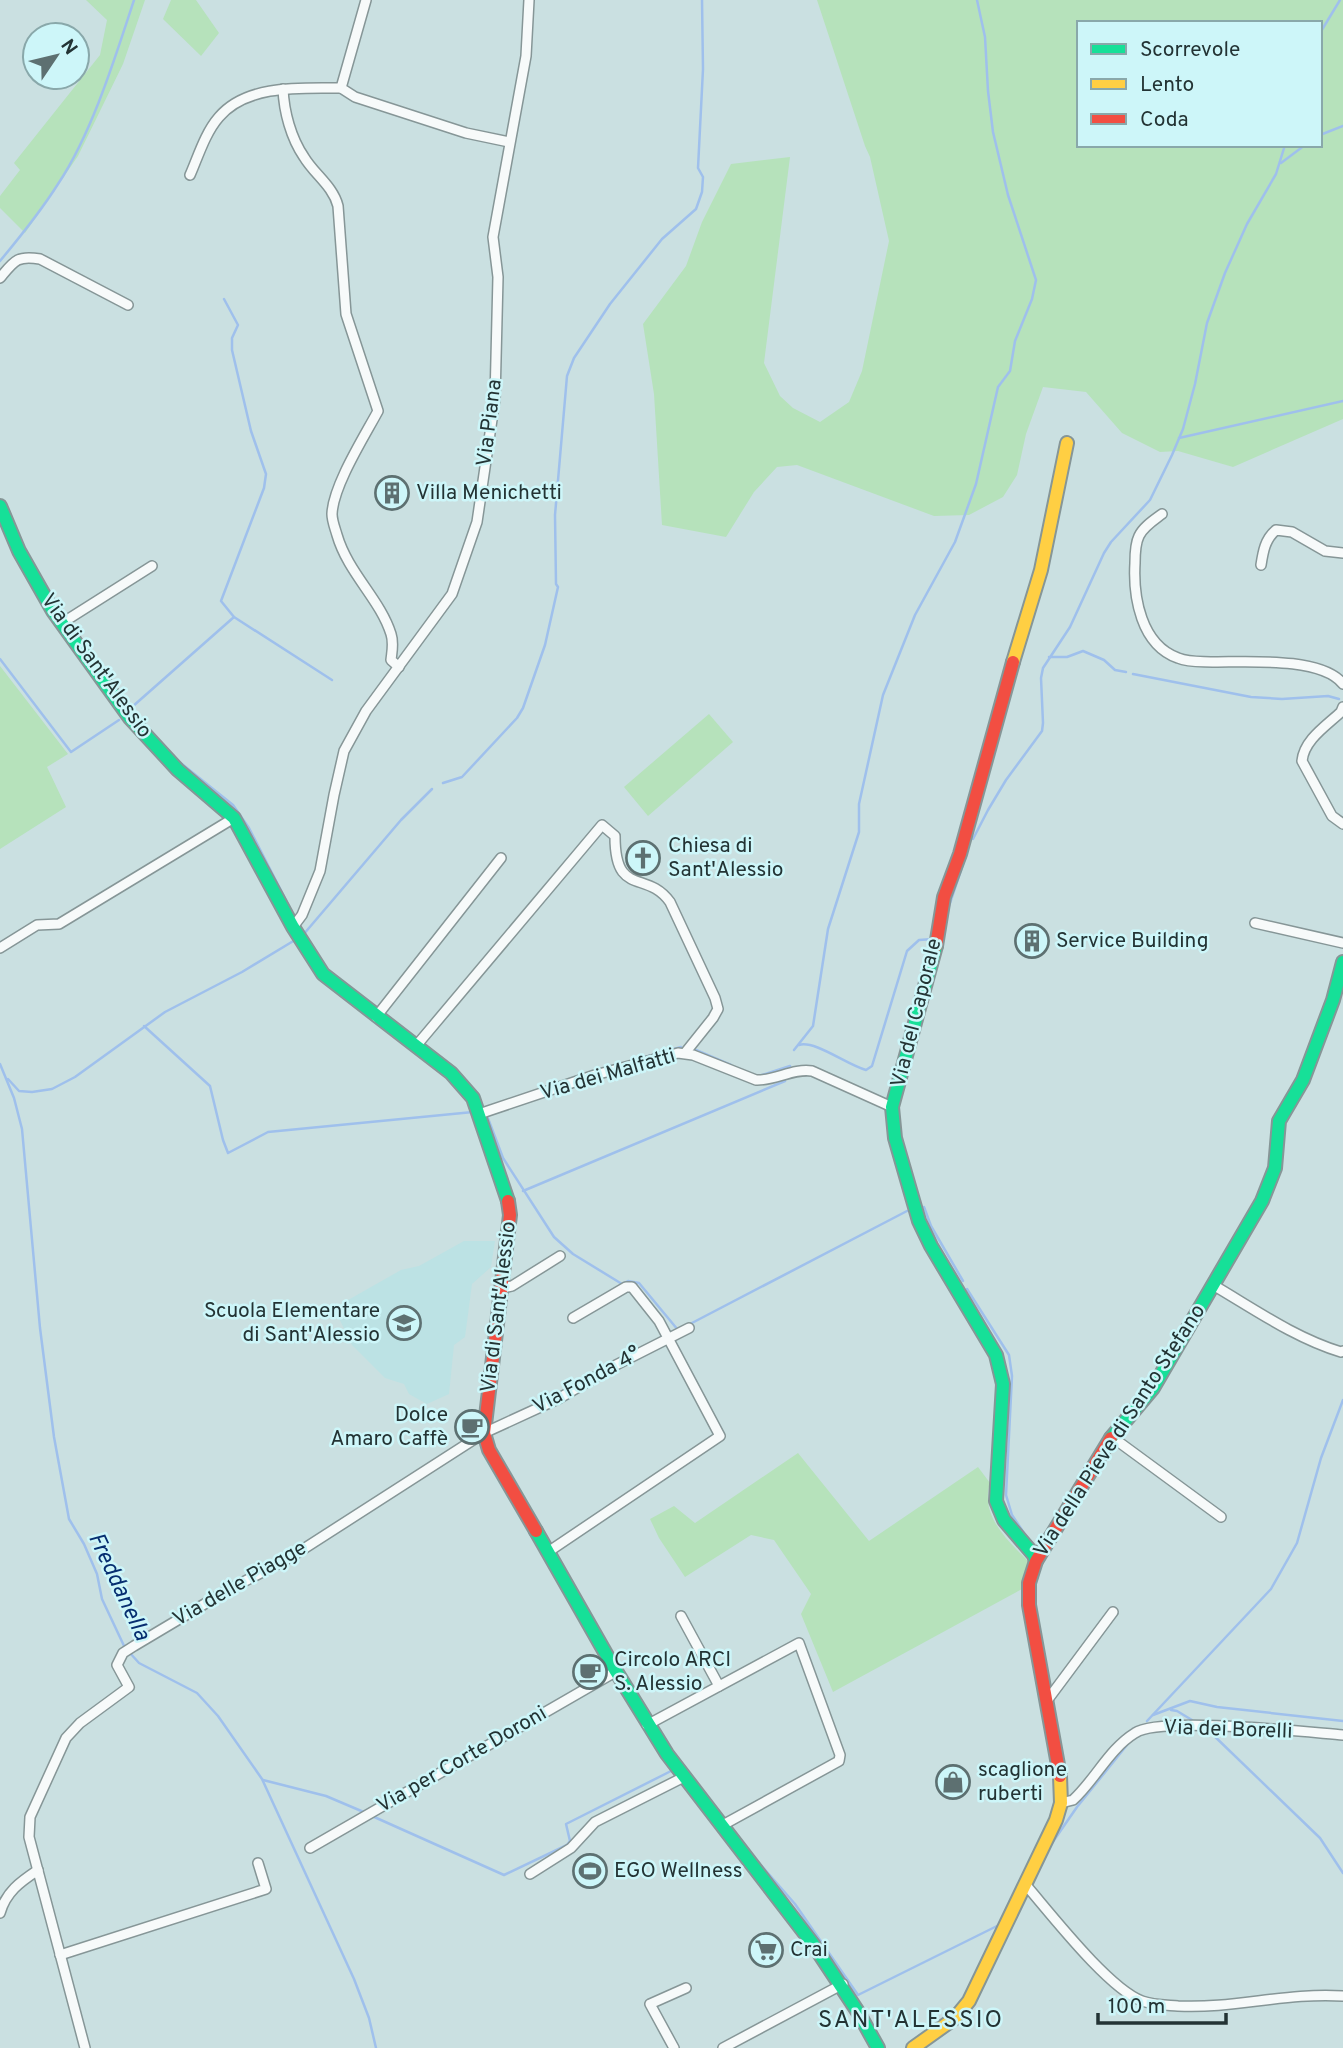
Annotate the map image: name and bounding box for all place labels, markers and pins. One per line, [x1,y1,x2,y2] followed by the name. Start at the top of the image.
[373,474,411,512] building icon: Villa Menichetti
[416,480,562,507] place label: Villa Menichetti
[668,833,783,884] place label: Chiesa di Sant'Alessio
[624,839,662,877] church icon: Chiesa di Sant'Alessio
[1013,922,1051,960] building icon: Service Building
[1056,928,1209,955] place label: Service Building
[204,1298,380,1349] place label: Scuola Elementare di Sant'Alessio
[385,1304,423,1342] school or university icon: Scuola Elementare di Sant'Alessio
[330,1402,448,1453] place label: Dolce Amaro Caffè
[453,1408,491,1446] cafe icon: Dolce Amaro Caffè
[614,1647,731,1698] place label: Circolo ARCI S. Alessio
[571,1653,609,1691] cafe icon: Circolo ARCI S. Alessio
[978,1757,1067,1808] place label: scaglione ruberti
[934,1763,972,1801] shop icon: scaglione ruberti
[571,1852,609,1890] sports icon: EGO Wellness
[614,1858,743,1885] place label: EGO Wellness
[747,1931,785,1969] supermarket icon: Crai
[790,1937,828,1964] place label: Crai

